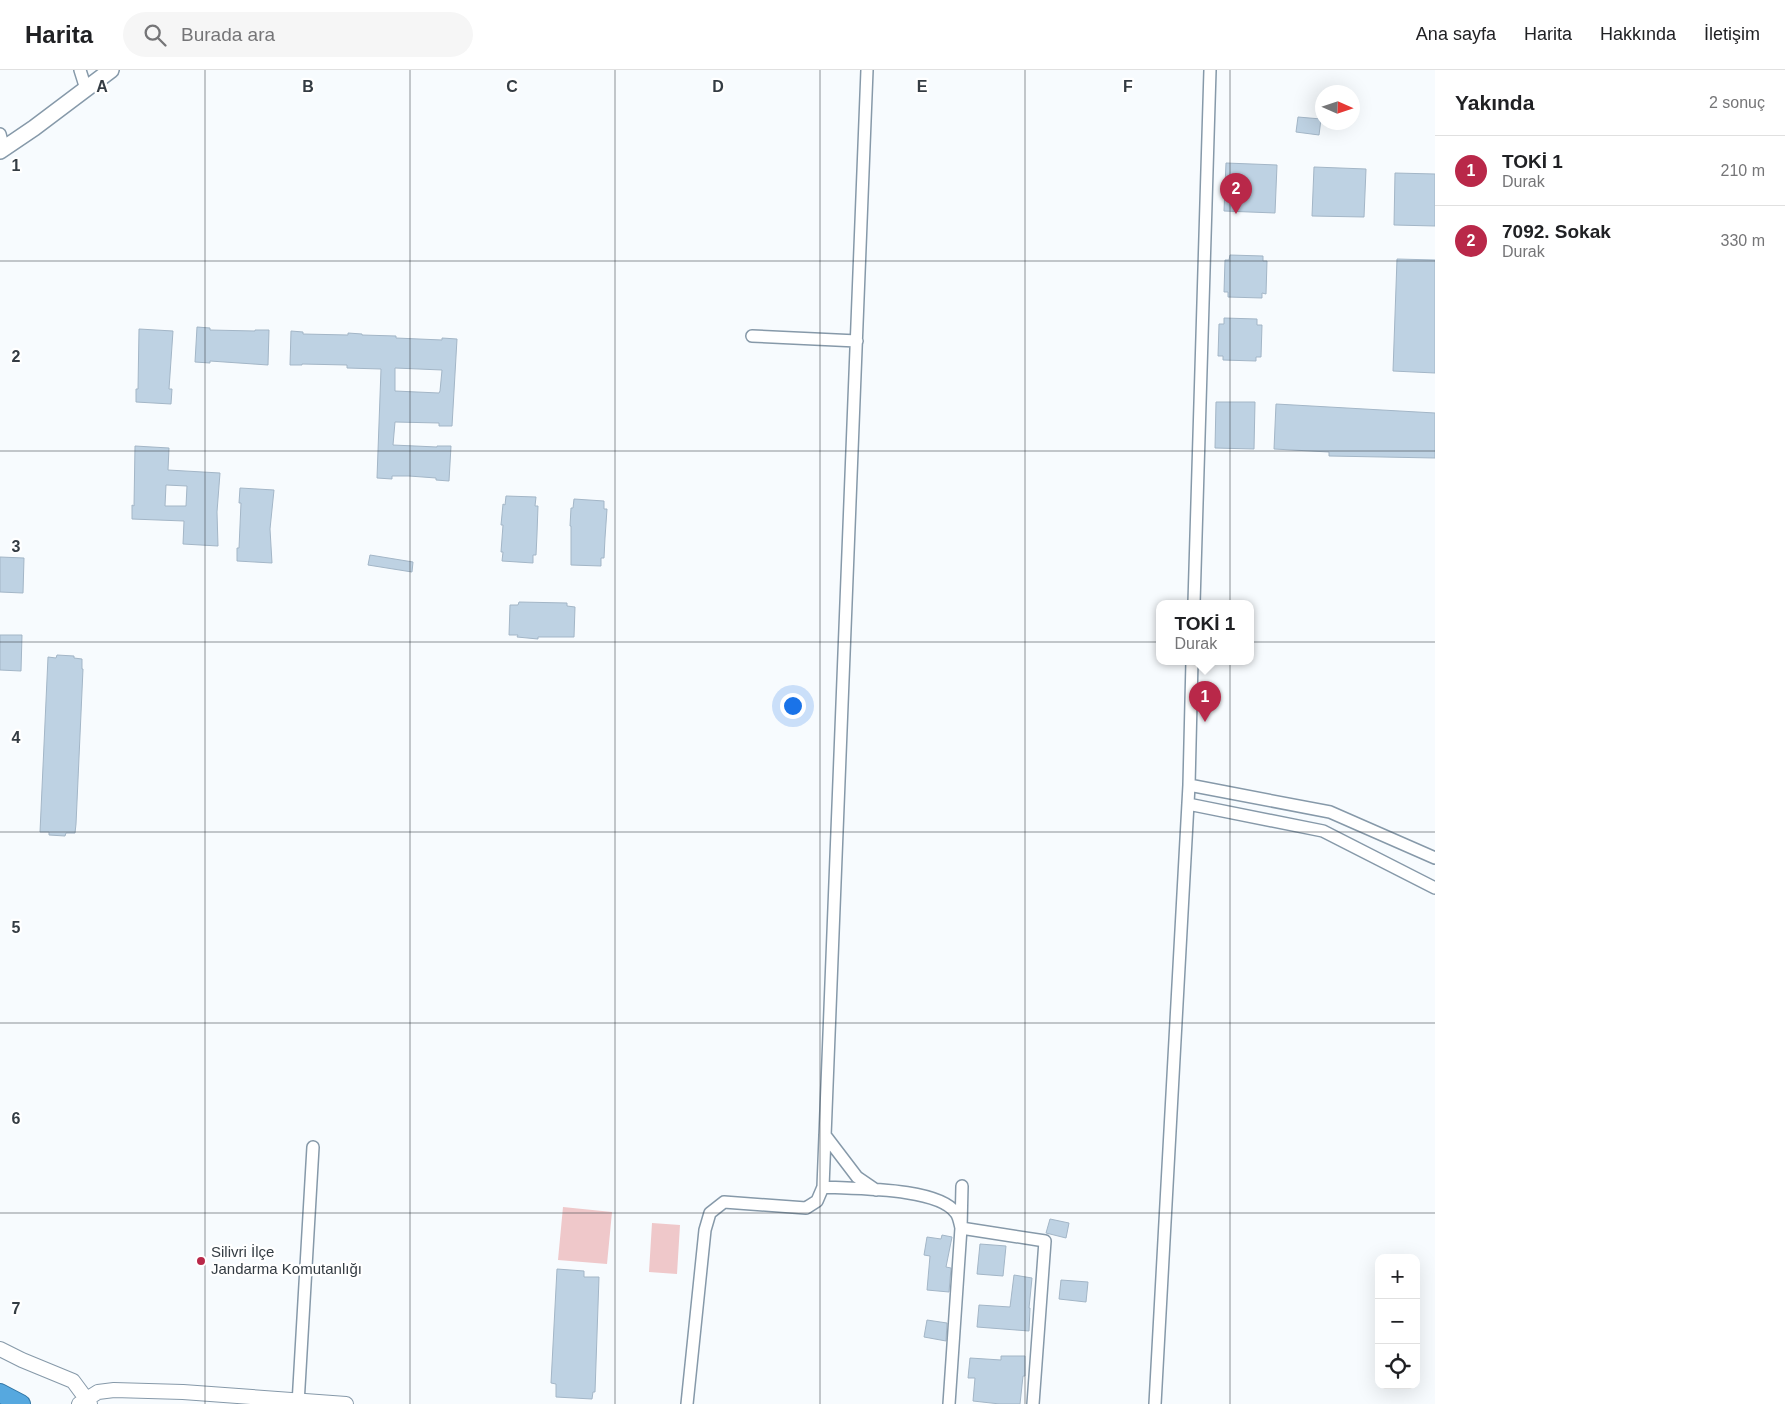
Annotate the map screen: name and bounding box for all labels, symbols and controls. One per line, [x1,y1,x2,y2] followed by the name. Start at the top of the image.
[123,12,473,57] search box
[25,21,93,48] text: Harita
[141,21,169,49] icon: search
[181,24,275,45] text: Burada ara
[1416,24,1496,44] text: Ana sayfa
[1524,24,1572,44] text: Harita
[1600,24,1676,44] text: Hakkında
[1704,24,1760,44] text: İletişim
[96,78,108,95] text: A
[302,78,314,95] text: B
[506,78,518,95] text: C
[712,78,724,95] text: D
[917,78,928,95] text: E
[1123,78,1133,95] text: F
[1315,85,1360,130] north arrow
[1455,91,1534,114] text: Yakında
[1709,94,1765,111] text: 2 sonuç
[1502,151,1563,172] text: TOKİ 1
[12,157,21,174] text: 1
[1467,162,1475,179] text: 1
[1721,162,1765,179] text: 210 m
[1220,173,1252,214] pin: 2
[1502,173,1545,190] text: Durak
[1502,221,1611,242] text: 7092. Sokak
[1467,232,1475,249] text: 2
[1721,232,1765,249] text: 330 m
[1502,243,1545,260] text: Durak
[12,348,21,365] text: 2
[12,538,21,555] text: 3
[1156,600,1254,665] popup
[1175,613,1235,634] text: TOKİ 1
[1175,635,1217,652] text: Durak
[1189,681,1221,722] pin: 1
[780,693,806,719] your location
[12,729,21,746] text: 4
[12,919,21,936] text: 5
[12,1110,21,1127] text: 6
[211,1243,362,1277] place label: Silivri İlçe Jandarma Komutanlığı
[1375,1254,1420,1389] map controls
[1375,1254,1420,1299] button: +
[195,1255,207,1267] marker: Silivri İlçe Jandarma Komutanlığı
[1375,1299,1420,1344] button: −
[12,1300,21,1317] text: 7
[1375,1344,1420,1389] button: locate

